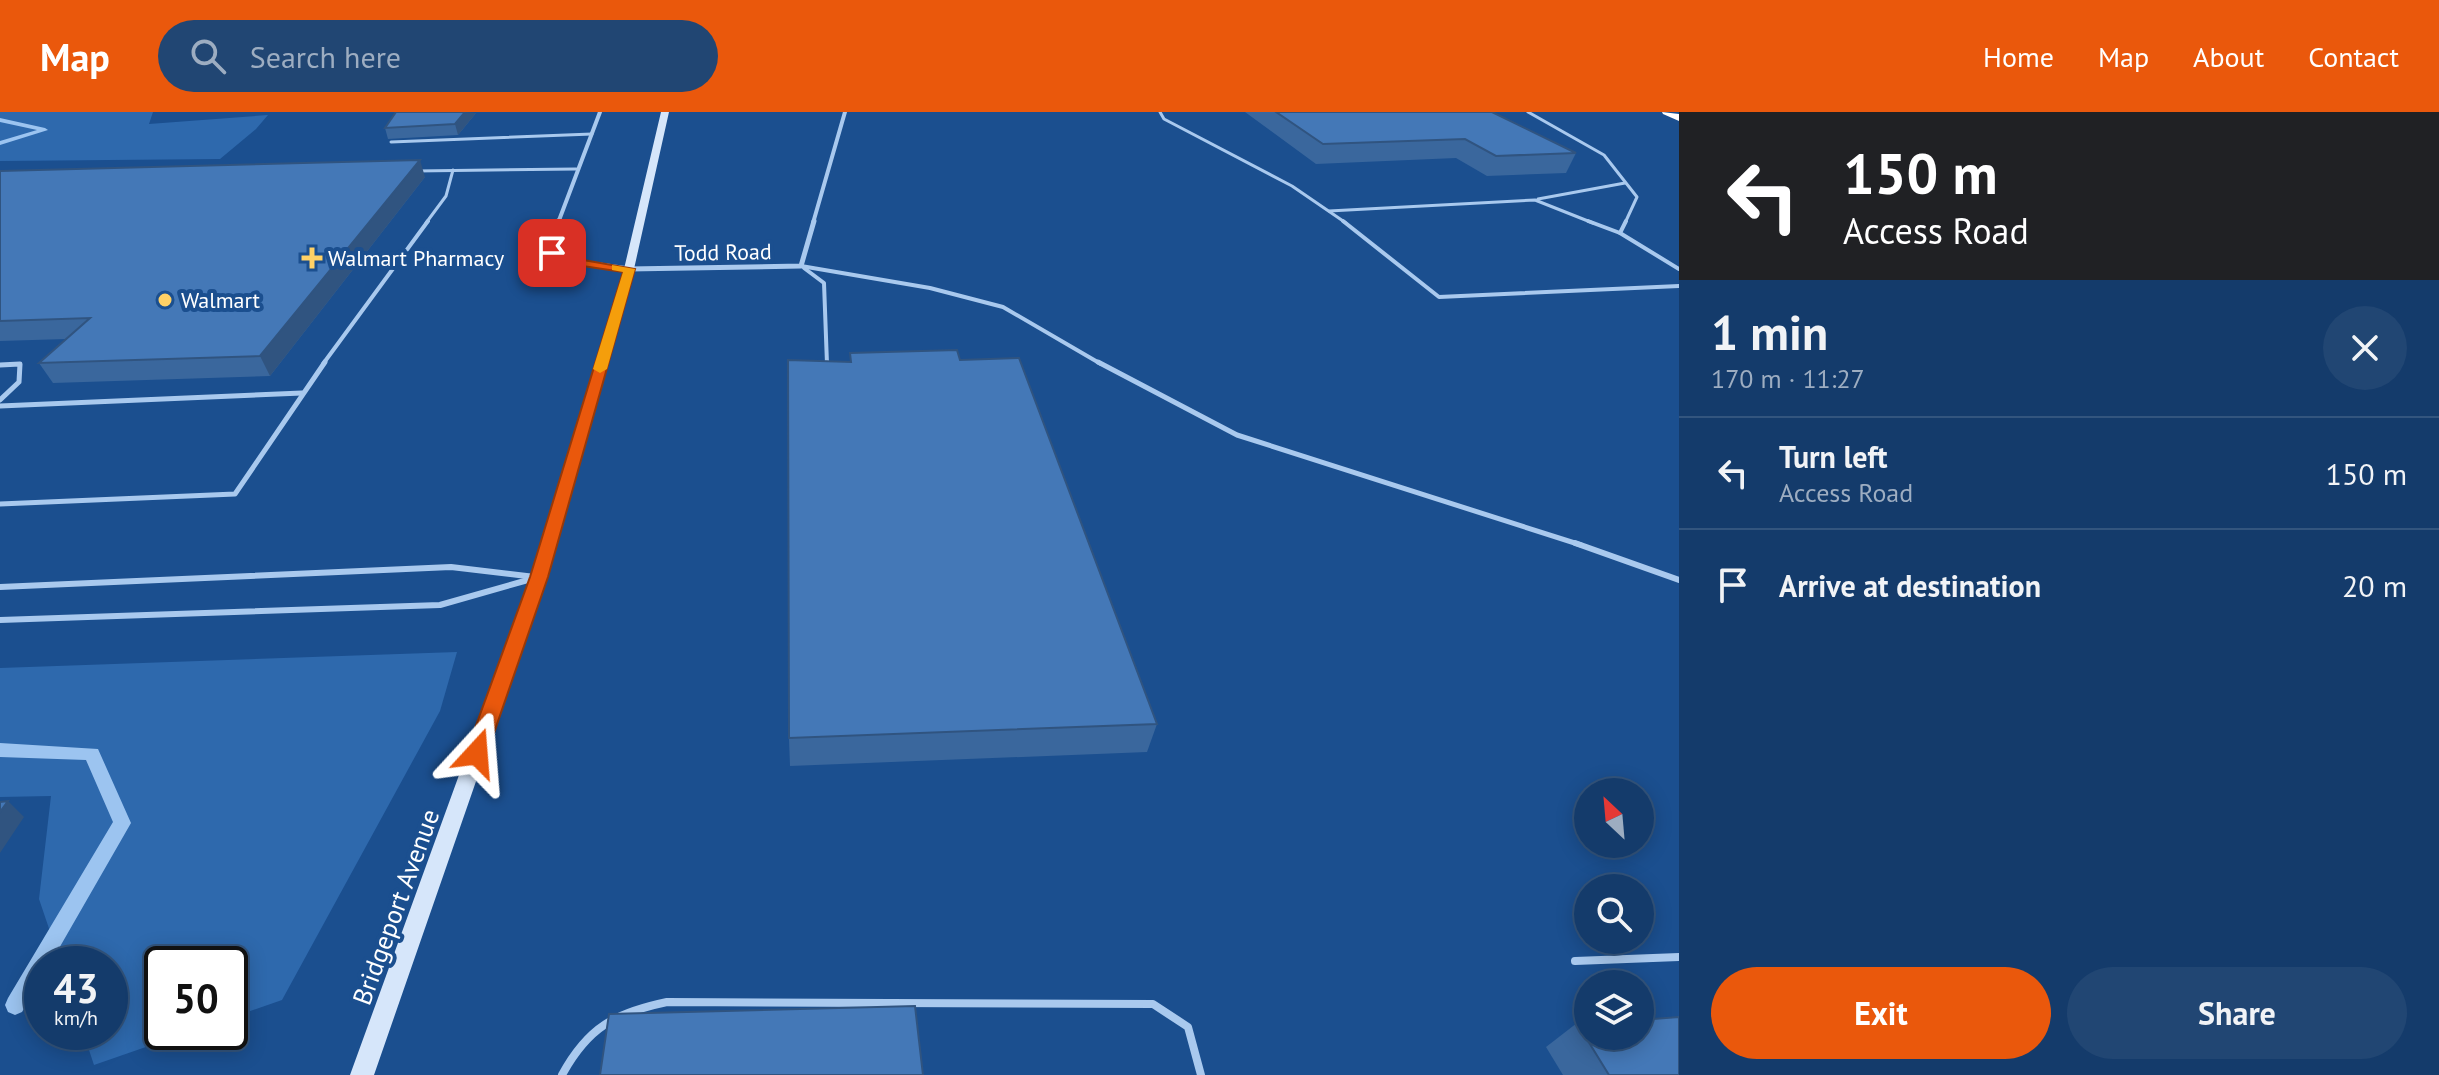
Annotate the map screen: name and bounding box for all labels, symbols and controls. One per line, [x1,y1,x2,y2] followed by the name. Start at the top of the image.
[158,20,718,92] search box
[40,32,110,81] text: Map
[186,34,230,78] icon: search
[250,37,401,76] text: Search here
[1983,38,2054,75] text: Home
[2098,38,2149,75] text: Map
[2193,38,2264,75] text: About
[2308,38,2399,75] text: Contact
[1843,137,1998,209] text: 150 m
[1711,144,1815,248] icon: left
[1843,207,2029,254] text: Access Road
[518,219,586,287] pin
[530,231,574,275] icon: arrive
[674,237,772,267] street label: Todd Road
[328,244,505,272] place label: Walmart Pharmacy
[303,249,321,267] marker: Walmart Pharmacy
[181,286,261,314] place label: Walmart
[156,291,174,309] marker: Walmart
[1711,301,1828,363] text: 1 min
[2323,306,2407,390] button: close
[1711,362,1865,395] text: 170 m · 11:27
[1779,437,1887,476] text: Turn left
[1711,451,1755,495] icon: left
[2326,454,2407,493] text: 150 m
[1779,476,1913,509] text: Access Road
[1711,563,1755,607] icon: arrive
[1779,566,2041,605] text: Arrive at destination
[2342,566,2407,605] text: 20 m
[435,711,519,795] position arrow
[1574,778,1654,858] north arrow
[1574,778,1654,1050] map controls
[345,804,446,1009] street label: Bridgeport Avenue
[1574,874,1654,954] button: search
[144,946,248,1050] speed limit sign: 50
[53,962,99,1014] text: 43
[1711,967,2051,1059] button: Exit
[2067,967,2407,1059] button: Share
[1574,970,1654,1050] button: layers
[54,1005,98,1031] text: km/h

